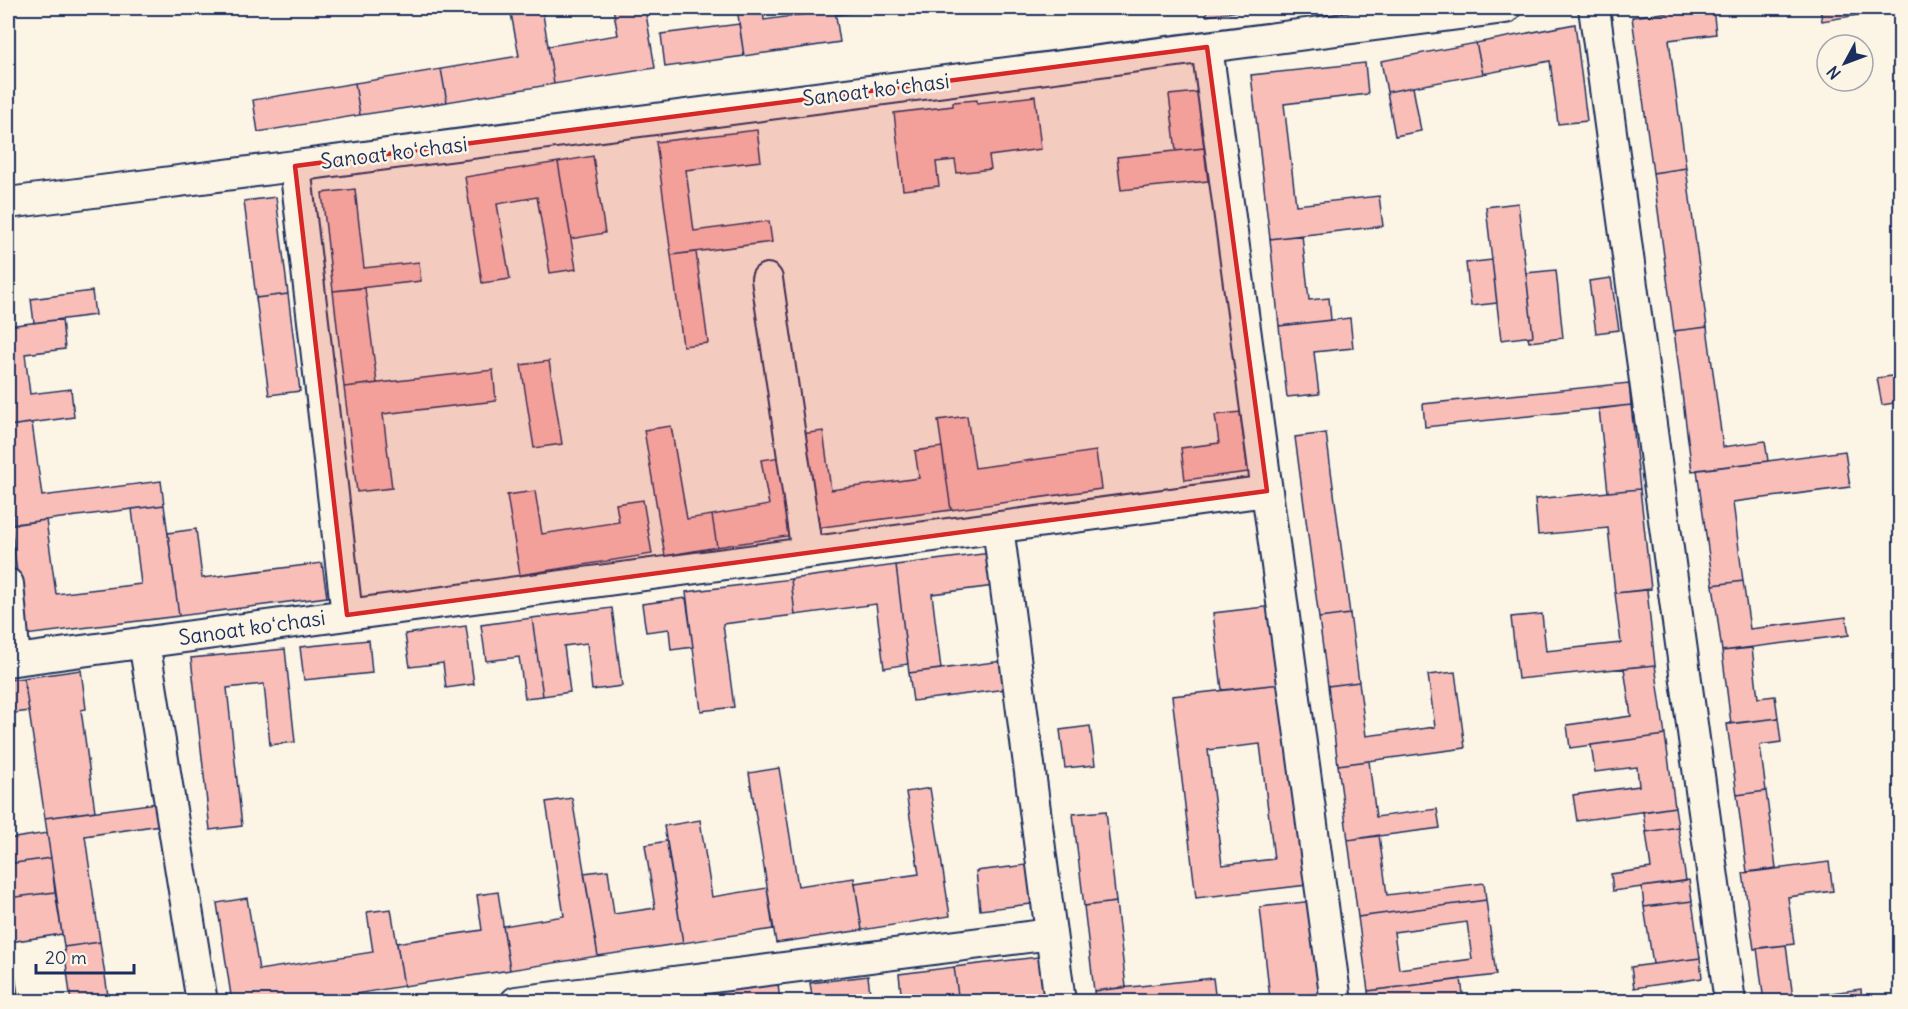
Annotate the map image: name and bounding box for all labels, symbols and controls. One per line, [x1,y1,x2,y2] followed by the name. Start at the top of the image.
[1815,33,1875,93] north arrow
[1823,62,1845,84] text: N
[801,67,951,112] street label: Sanoat koʻchasi
[319,130,469,175] street label: Sanoat koʻchasi
[177,604,327,651] street label: Sanoat koʻchasi
[36,937,134,975] scale bar
[45,946,87,969] text: 20 m

